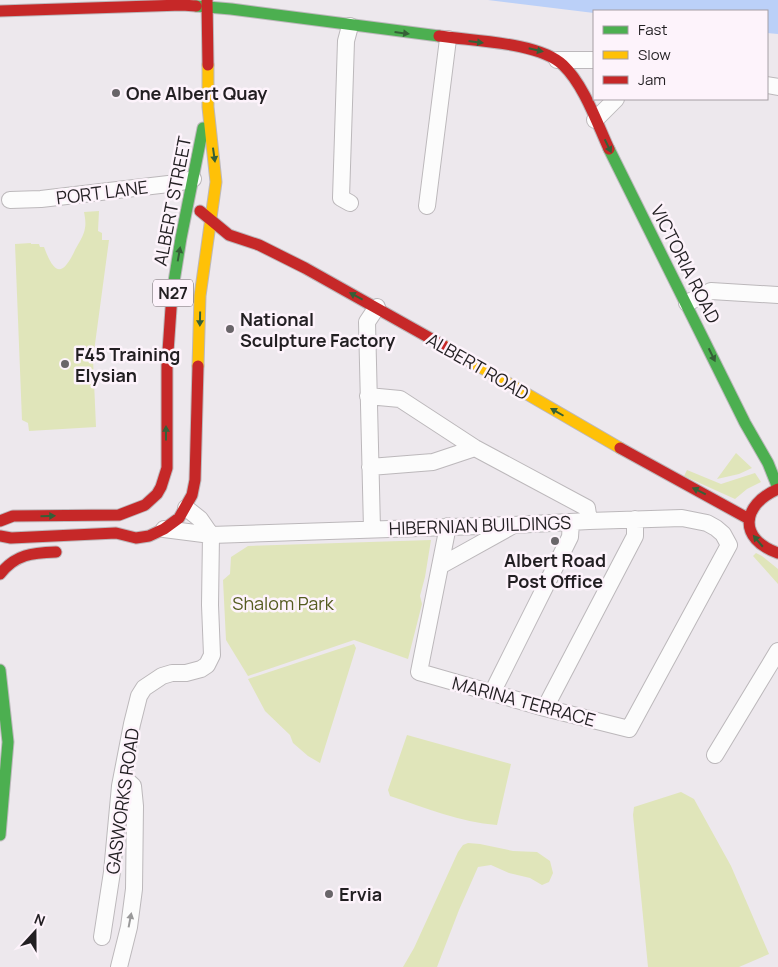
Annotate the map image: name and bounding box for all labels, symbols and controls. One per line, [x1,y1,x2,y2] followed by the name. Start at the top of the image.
[593,10,768,100] legend
[638,19,667,40] text: Fast
[394,29,410,37] one-way arrow
[468,38,484,46] one-way arrow
[638,44,671,65] text: Slow
[529,47,545,55] one-way arrow
[638,69,666,90] text: Jam
[126,81,267,105] place label: One Albert Quay
[110,87,122,99] marker: One Albert Quay
[148,134,196,268] street label: ALBERT STREET
[604,139,612,154] one-way arrow
[210,148,218,164] one-way arrow
[55,174,149,210] street label: PORT LANE
[646,201,726,327] street label: VICTORIA ROAD
[175,246,183,262] one-way arrow
[153,280,193,306] road number: N27
[349,291,363,300] one-way arrow
[240,307,395,352] place label: National Sculpture Factory
[195,311,203,327] one-way arrow
[224,323,236,335] marker: National Sculpture Factory
[422,327,534,405] street label: ALBERT ROAD
[75,342,180,387] place label: F45 Training Elysian
[708,348,716,363] one-way arrow
[59,358,71,370] marker: F45 Training Elysian
[550,408,565,416] one-way arrow
[162,425,170,441] one-way arrow
[692,487,706,495] one-way arrow
[388,510,572,540] street label: HIBERNIAN BUILDINGS
[40,512,56,520] one-way arrow
[549,535,561,547] marker: Albert Road Post Office
[753,535,764,548] one-way arrow
[504,548,606,593] place label: Albert Road Post Office
[232,591,335,615] park label: Shalom Park
[450,670,598,732] street label: MARINA TERRACE
[100,726,144,876] street label: GASWORKS ROAD
[339,882,382,906] place label: Ervia
[323,888,335,900] marker: Ervia
[10,907,60,957] north arrow
[32,909,48,930] text: N
[127,911,135,927] one-way arrow

